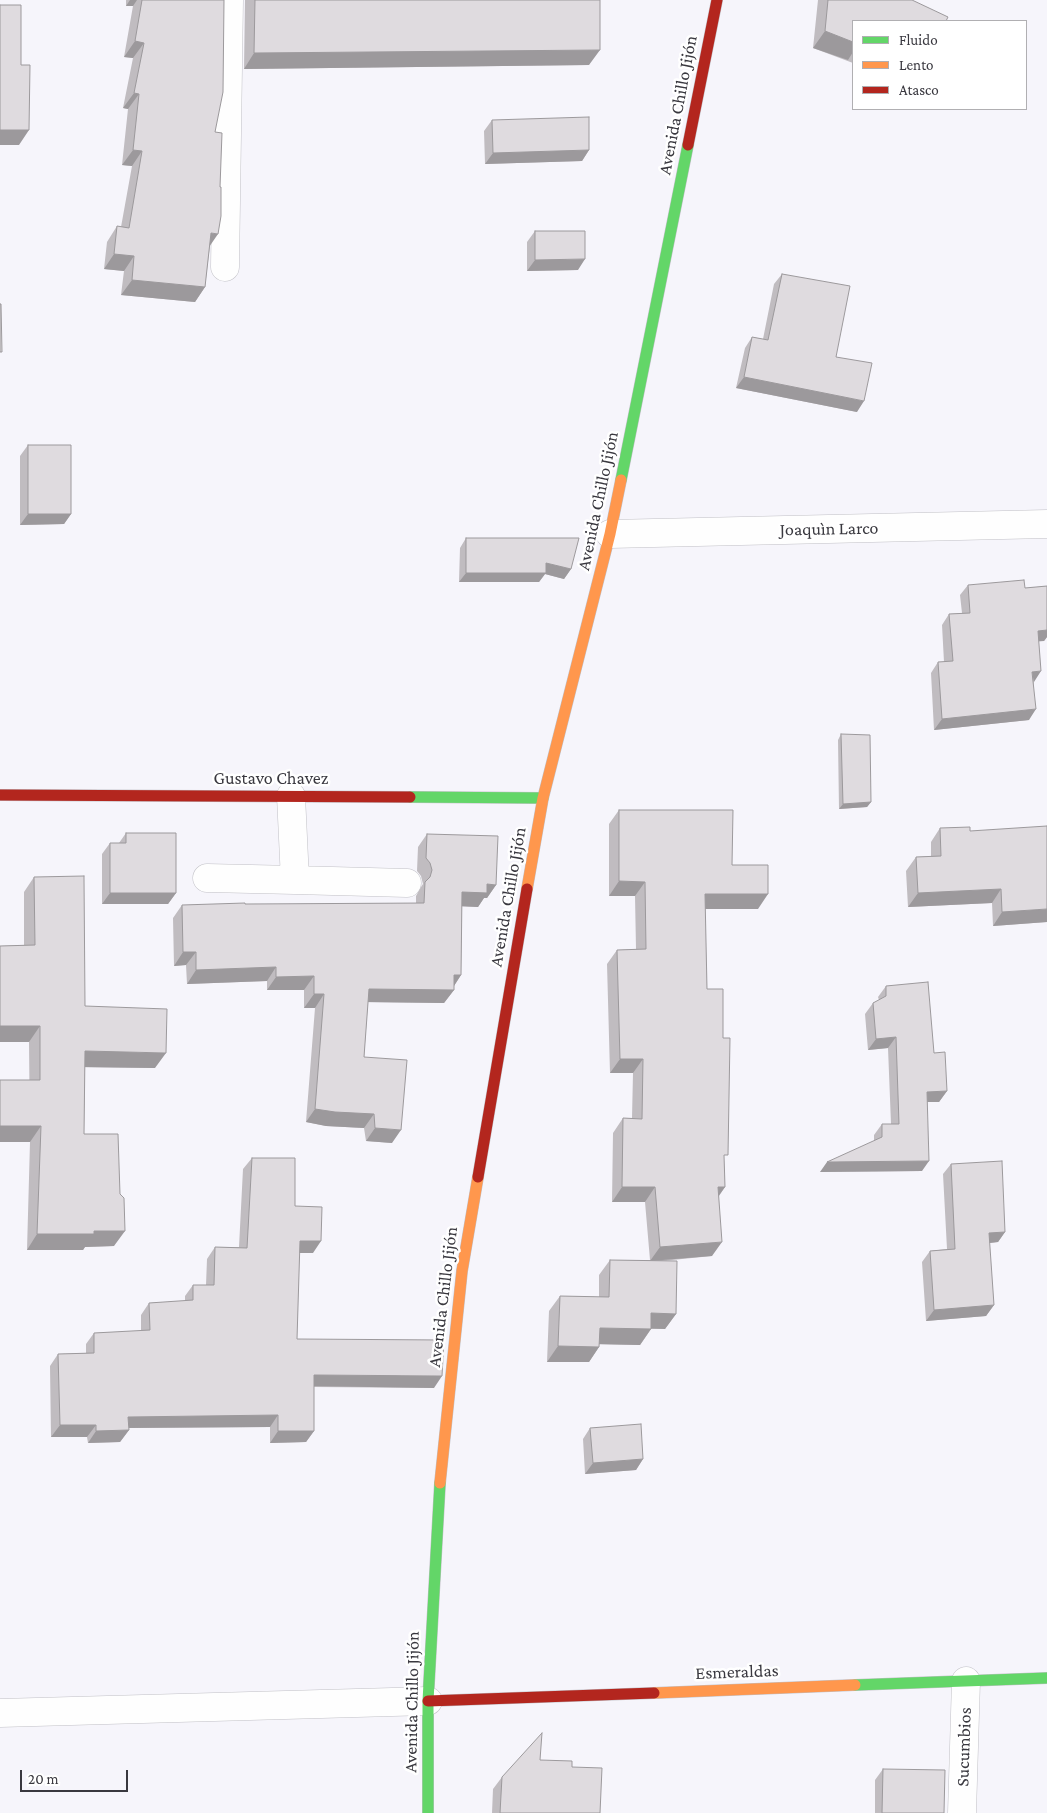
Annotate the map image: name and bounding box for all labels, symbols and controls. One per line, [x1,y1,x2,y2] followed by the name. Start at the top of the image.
[852,20,1027,110] legend
[899,32,938,48] text: Fluido
[654,34,702,176] street label: Avenida Chillo Jijón
[899,57,933,73] text: Lento
[899,82,939,98] text: Atasco
[573,430,623,572] street label: Avenida Chillo Jijón
[779,517,879,541] street label: Joaquìn Larco
[214,767,328,789] street label: Gustavo Chavez
[485,825,531,969] street label: Avenida Chillo Jijón
[424,1226,462,1368] street label: Avenida Chillo Jijón
[400,1631,424,1773] street label: Avenida Chillo Jijón
[695,1660,779,1684] street label: Esmeraldas
[952,1707,976,1787] street label: Sucumbios
[22,1760,130,1792] scale bar
[28,1771,59,1787] text: 20 m

